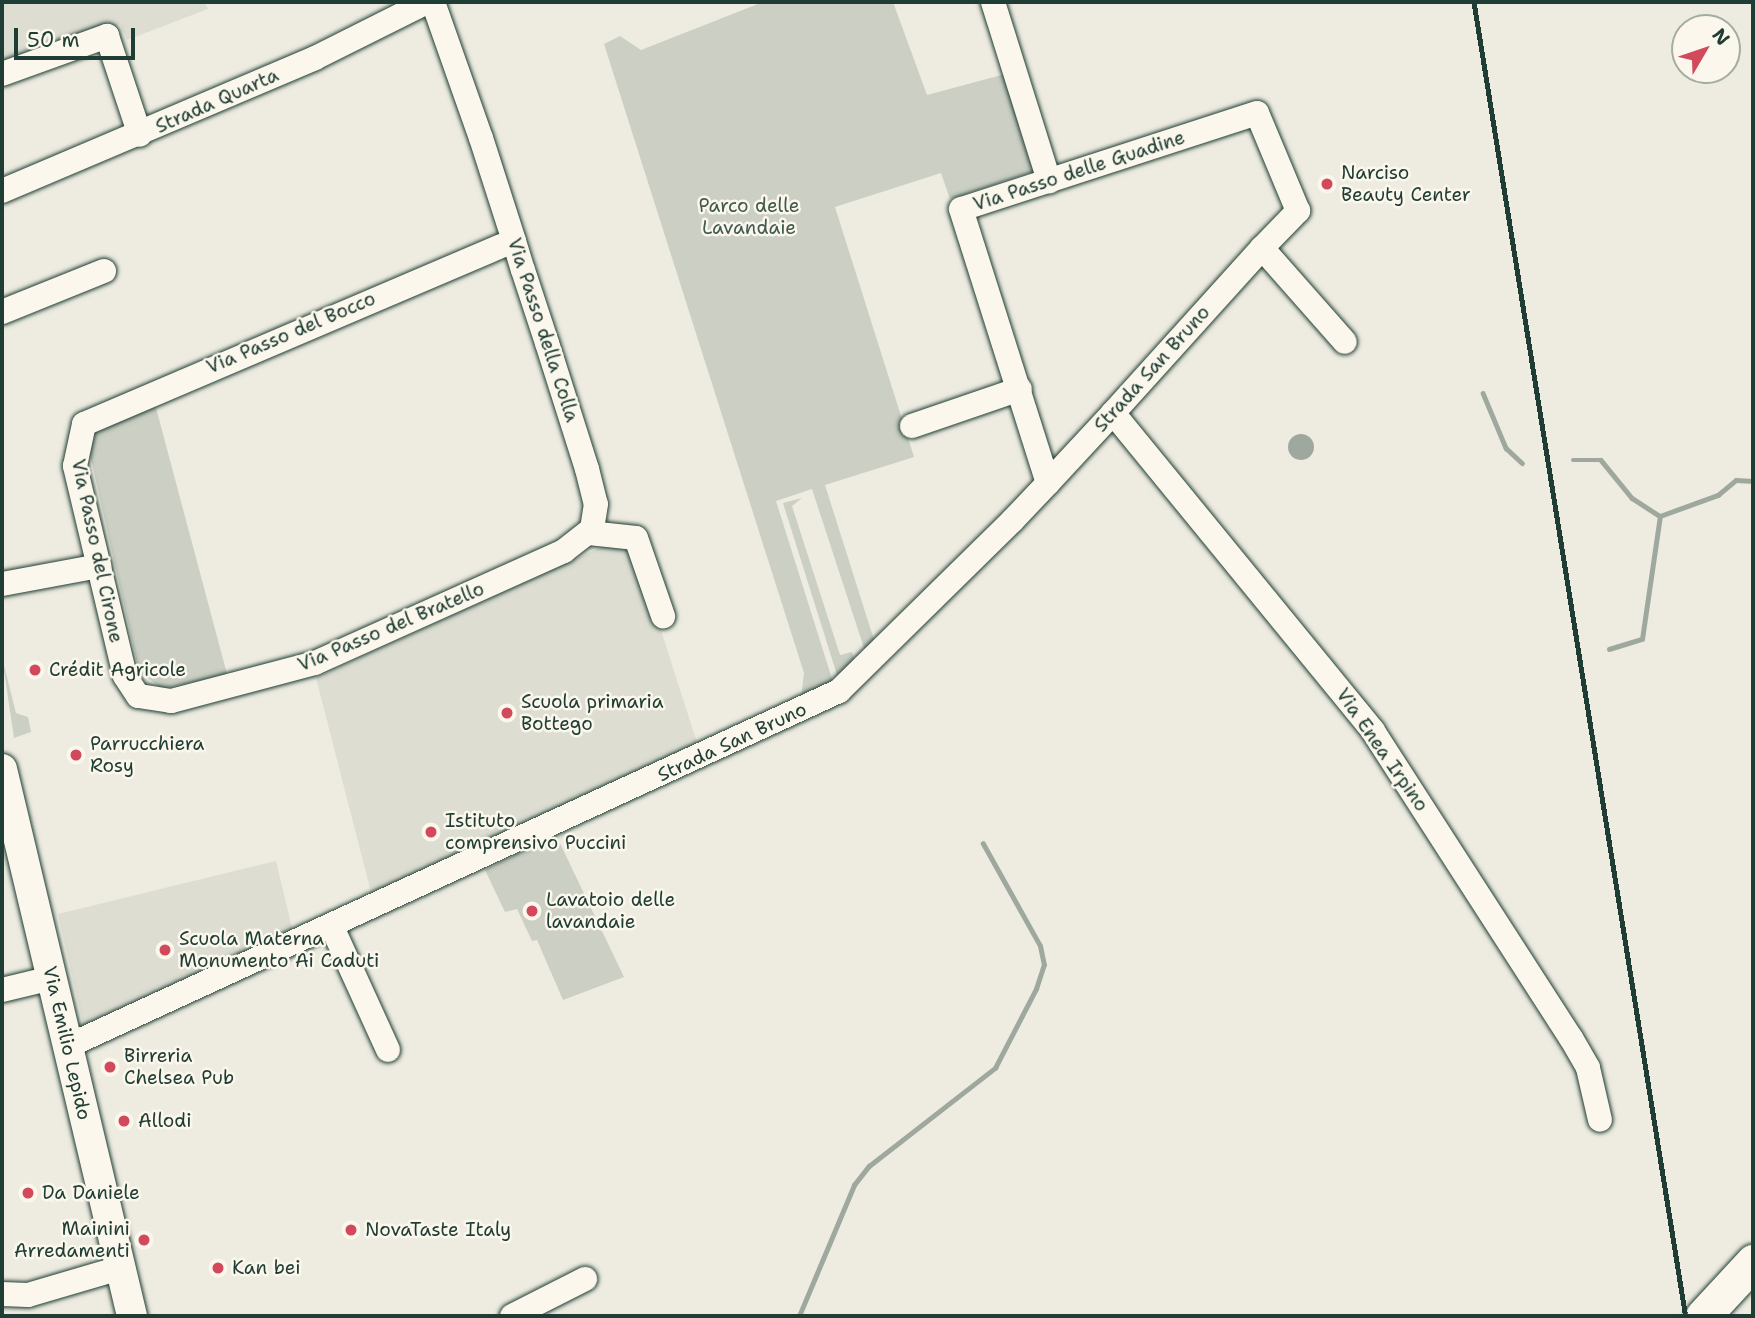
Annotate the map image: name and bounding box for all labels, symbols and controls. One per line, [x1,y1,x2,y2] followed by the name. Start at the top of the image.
[18,14,138,58] scale bar
[1671,14,1741,84] north arrow
[1707,23,1736,50] text: N
[27,26,80,54] text: 50 m
[152,64,282,138] street label: Strada Quarta
[970,126,1188,216] street label: Via Passo delle Guadine
[1341,162,1471,206] place label: Narciso Beauty Center
[1319,176,1335,192] marker: Narciso Beauty Center
[698,195,800,239] park label: Parco delle Lavandaie
[502,235,584,425] street label: Via Passo della Colla
[203,287,379,379] street label: Via Passo del Bocco
[1089,301,1215,437] street label: Strada San Bruno
[66,457,128,645] street label: Via Passo del Cirone
[294,577,488,677] street label: Via Passo del Bratello
[49,659,186,681] place label: Crédit Agricole
[27,662,43,678] marker: Crédit Agricole
[1331,684,1433,816] street label: Via Enea Irpino
[521,691,663,735] place label: Scuola primaria Bottego
[654,697,810,787] street label: Strada San Bruno
[499,705,515,721] marker: Scuola primaria Bottego
[90,733,204,777] place label: Parrucchiera Rosy
[68,747,84,763] marker: Parrucchiera Rosy
[445,810,626,854] place label: Istituto comprensivo Puccini
[423,824,439,840] marker: Istituto comprensivo Puccini
[546,889,675,933] place label: Lavatoio delle lavandaie
[524,903,540,919] marker: Lavatoio delle lavandaie
[179,928,379,972] place label: Scuola Materna Monumento Ai Caduti
[157,942,173,958] marker: Scuola Materna Monumento Ai Caduti
[38,964,96,1122] street label: Via Emilio Lepido
[124,1045,234,1089] place label: Birreria Chelsea Pub
[102,1059,118,1075] marker: Birreria Chelsea Pub
[138,1110,192,1132] place label: Allodi
[116,1113,132,1129] marker: Allodi
[42,1182,140,1204] place label: Da Daniele
[20,1185,36,1201] marker: Da Daniele
[14,1218,130,1262] place label: Mainini Arredamenti
[365,1219,511,1241] place label: NovaTaste Italy
[343,1222,359,1238] marker: NovaTaste Italy
[136,1232,152,1248] marker: Mainini Arredamenti
[232,1257,301,1279] place label: Kan bei
[210,1260,226,1276] marker: Kan bei

